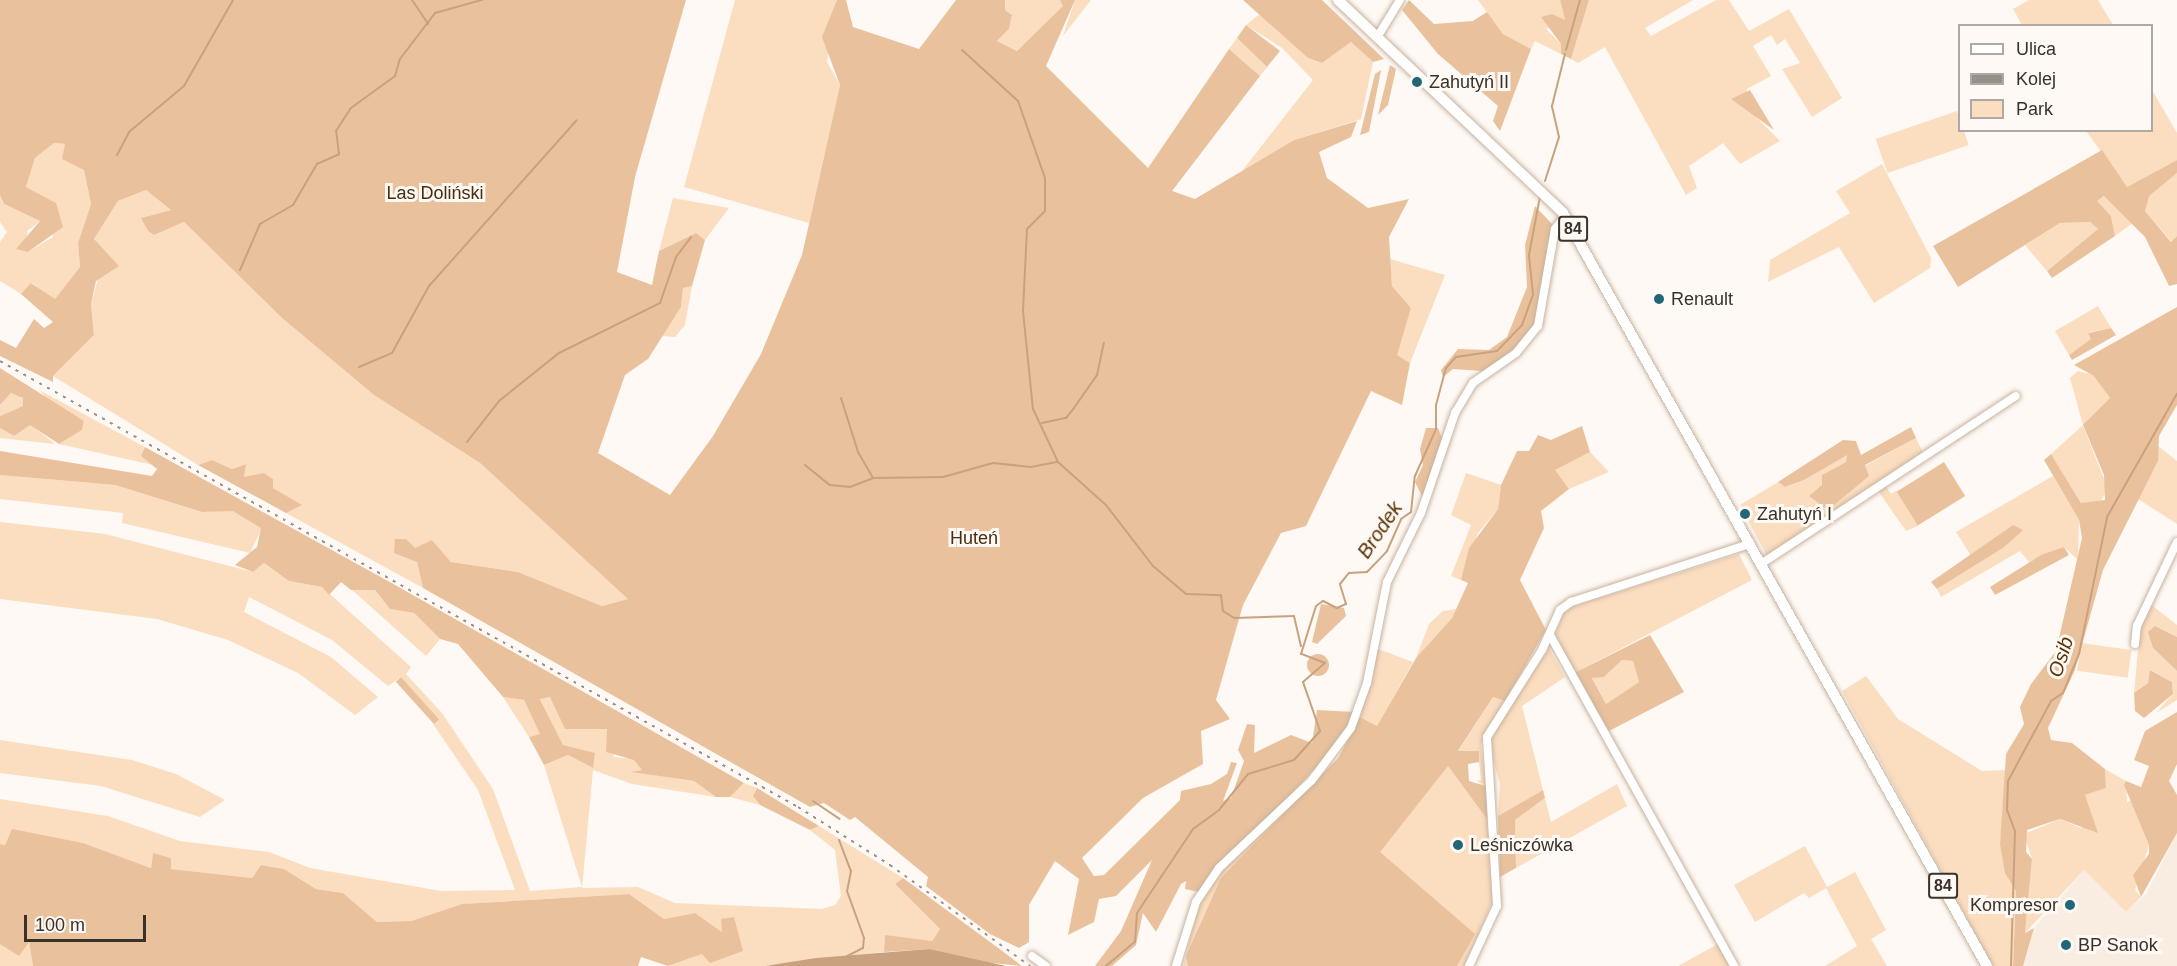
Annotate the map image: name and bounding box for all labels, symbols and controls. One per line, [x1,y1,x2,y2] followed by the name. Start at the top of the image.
[1958,24,2153,132] legend
[2016,39,2056,59] text: Ulica
[2016,69,2056,89] text: Kolej
[1429,71,1509,93] place label: Zahutyń II
[1410,75,1424,89] marker: Zahutyń II
[2016,99,2053,119] text: Park
[386,182,484,204] park label: Las Doliński
[1558,216,1588,242] road number: 84
[1671,288,1733,310] place label: Renault
[1652,292,1666,306] marker: Renault
[1352,497,1408,563] water label: Brodek
[1757,503,1832,525] place label: Zahutyń I
[1738,507,1752,521] marker: Zahutyń I
[950,527,998,549] park label: Huteń
[2043,634,2079,680] water label: Osib
[1470,834,1573,856] place label: Leśniczówka
[1451,838,1465,852] marker: Leśniczówka
[1928,873,1958,899] road number: 84
[1970,894,2058,916] place label: Kompresor
[2063,898,2077,912] marker: Kompresor
[27,903,148,941] scale bar
[35,915,85,935] text: 100 m
[2078,934,2158,956] place label: BP Sanok
[2059,938,2073,952] marker: BP Sanok

